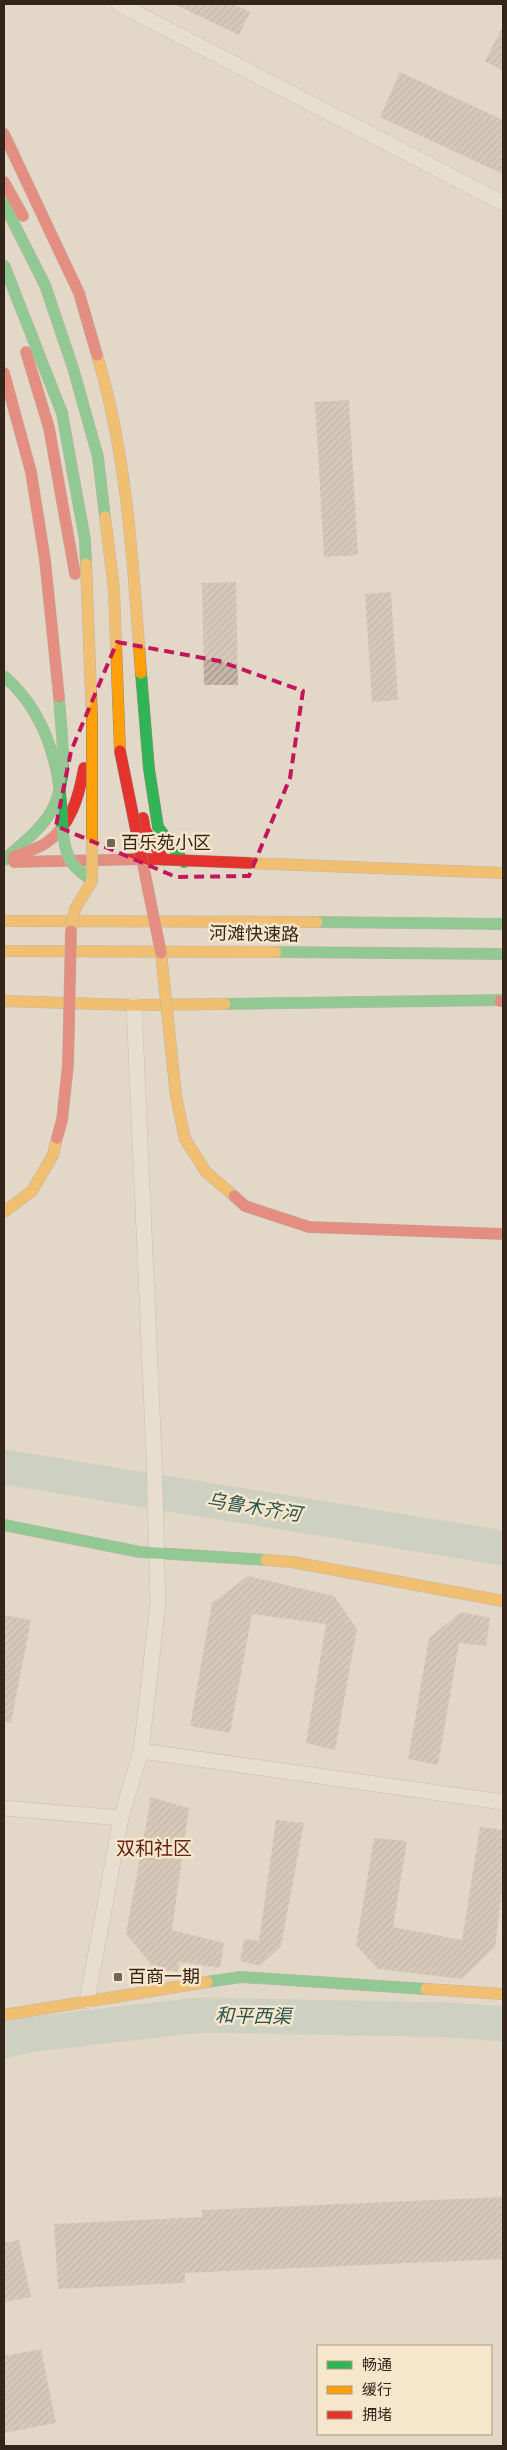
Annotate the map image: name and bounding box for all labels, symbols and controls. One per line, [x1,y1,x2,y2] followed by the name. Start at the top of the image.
[121,832,211,854] place label: 百乐苑小区
[105,837,117,849] marker: 百乐苑小区
[209,922,299,946] street label: 河滩快速路
[205,1488,307,1526] water label: 乌鲁木齐河
[116,1837,192,1860] district label: 双和社区
[128,1966,200,1988] place label: 百商一期
[112,1971,124,1983] marker: 百商一期
[215,2004,294,2028] water label: 和平西渠
[317,2345,492,2435] legend
[362,2355,392,2374] text: 畅通
[362,2380,392,2399] text: 缓行
[362,2405,392,2424] text: 拥堵

